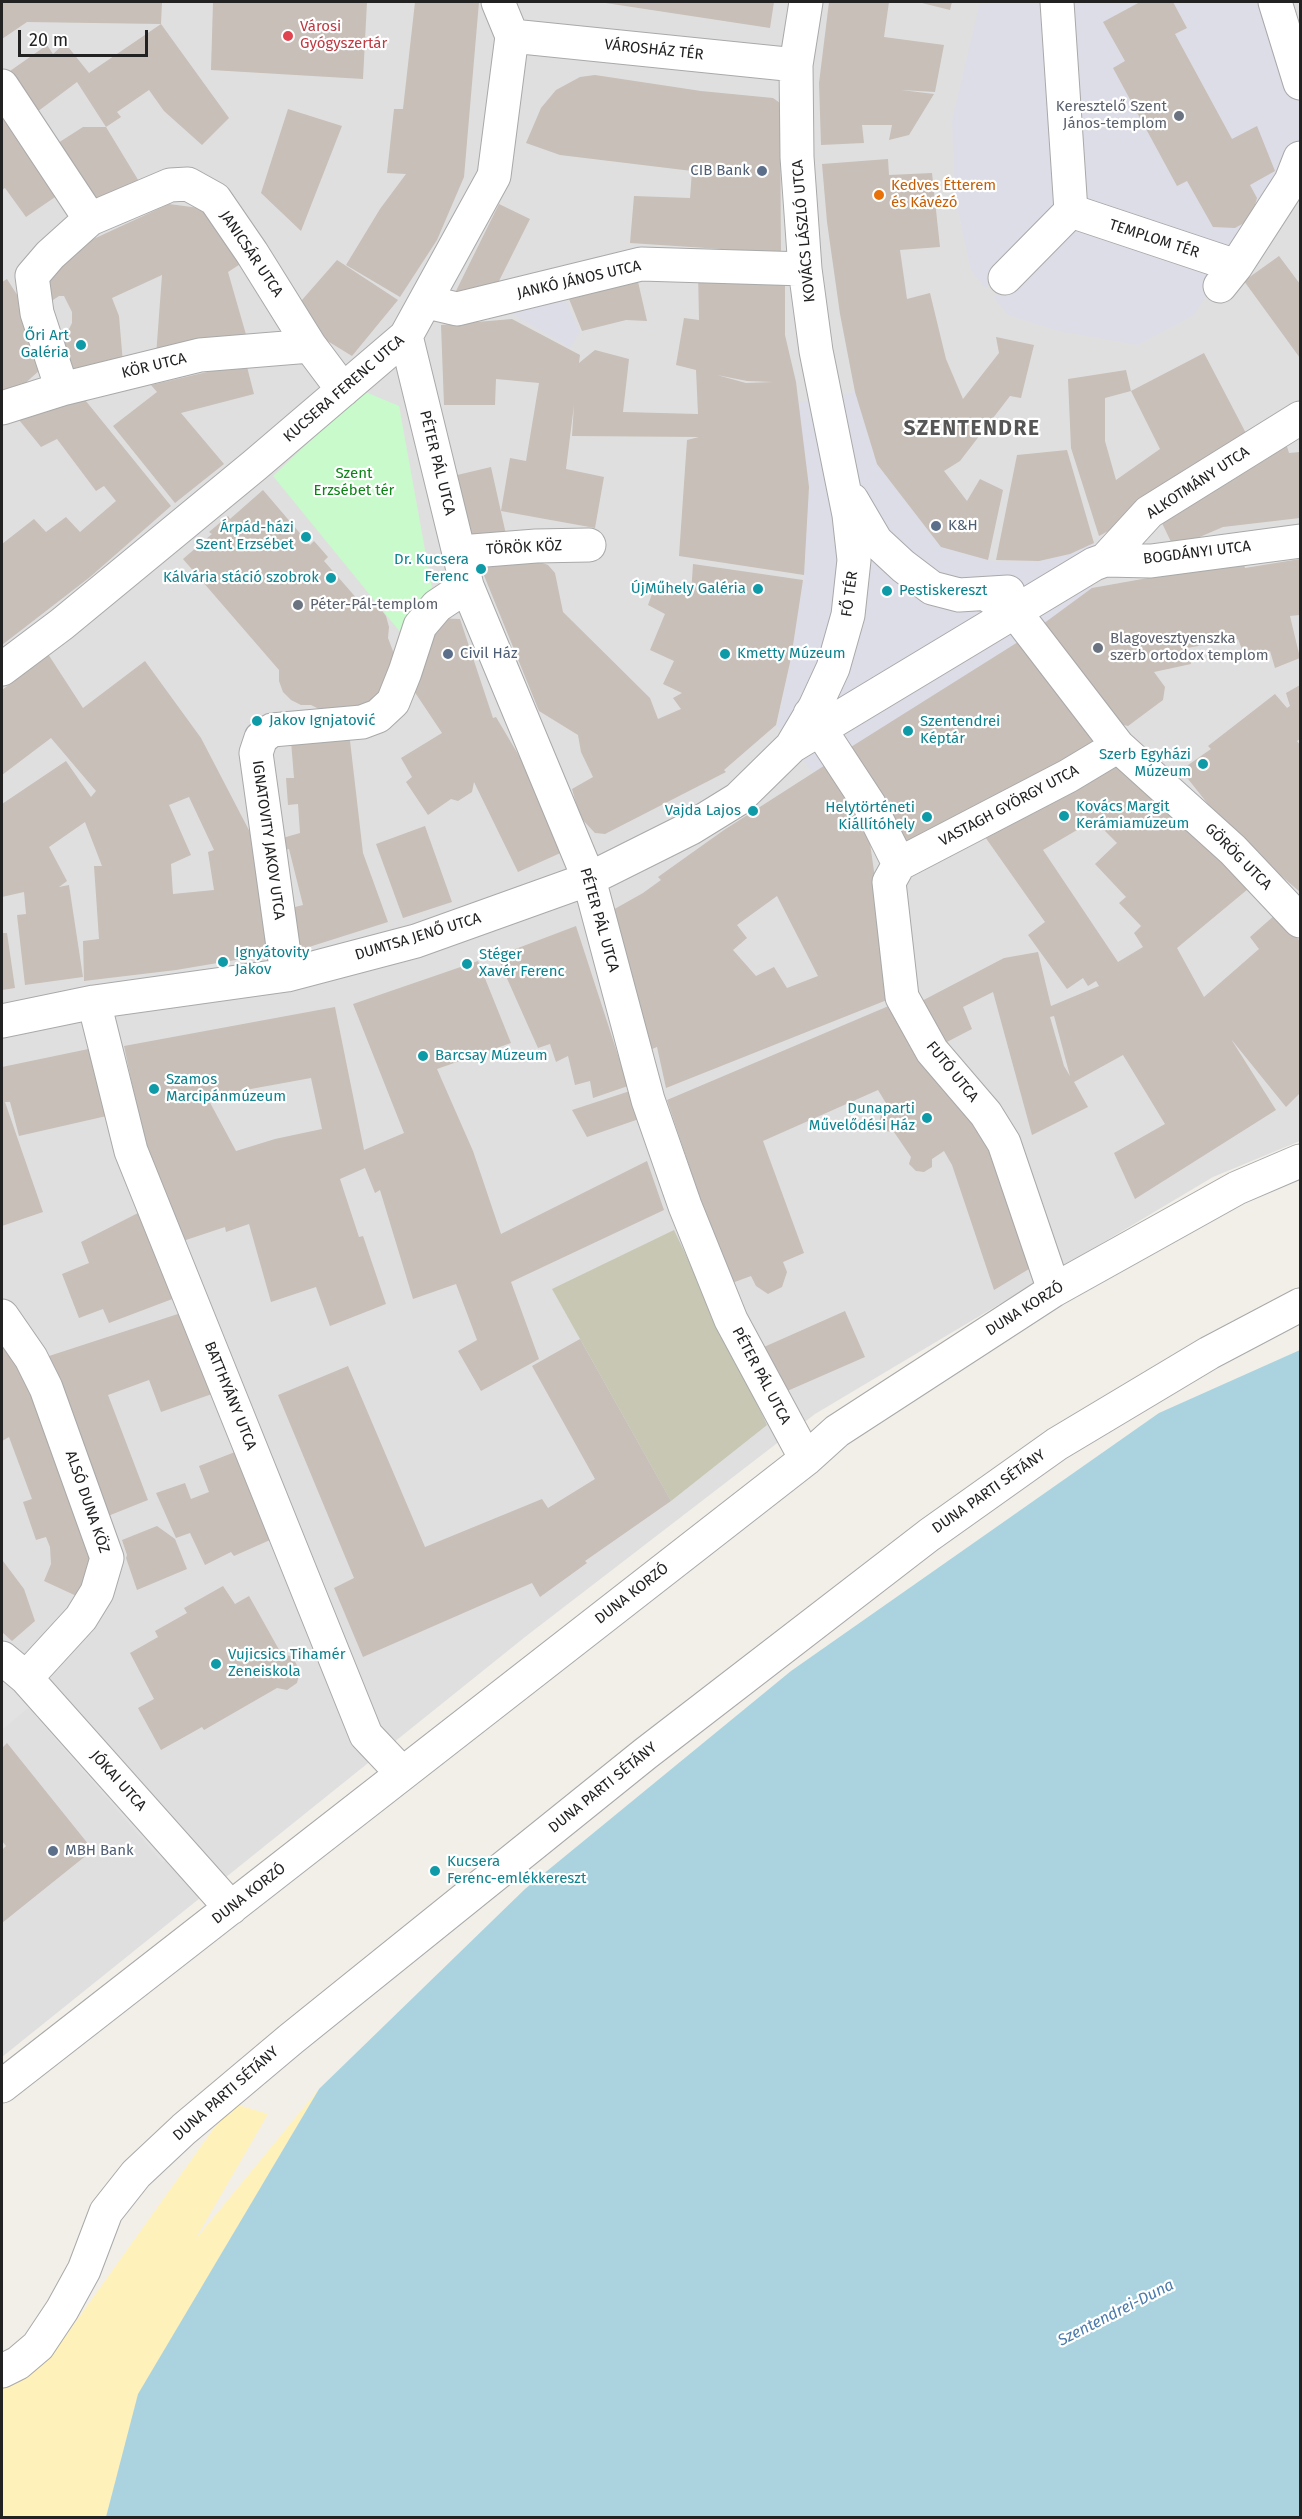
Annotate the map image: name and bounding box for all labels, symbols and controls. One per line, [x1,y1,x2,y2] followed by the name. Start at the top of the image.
[21,18,152,56] scale bar
[300,18,387,53] place label: Városi Gyógyszertár
[29,29,68,51] text: 20 m
[281,29,295,43] marker: Városi Gyógyszertár
[603,36,705,64] street label: VÁROSHÁZ TÉR
[1056,98,1167,133] place label: Keresztelő Szent János-templom
[1172,109,1186,123] marker: Keresztelő Szent János-templom
[789,159,819,303] street label: KOVÁCS LÁSZLÓ UTCA
[690,162,750,180] place label: CIB Bank
[755,164,769,178] marker: CIB Bank
[891,177,996,212] place label: Kedves Étterem és Kávézó
[872,188,886,202] marker: Kedves Étterem és Kávézó
[216,208,286,300] street label: JANICSÁR UTCA
[1107,216,1201,262] street label: TEMPLOM TÉR
[515,257,643,303] street label: JANKÓ JÁNOS UTCA
[21,327,69,362] place label: Őri Art Galéria
[280,332,408,446] street label: KUCSERA FERENC UTCA
[74,338,88,352] marker: Őri Art Galéria
[120,349,188,383] street label: KÖR UTCA
[415,409,459,517] street label: PÉTER PÁL UTCA
[903,416,1041,442] district label: SZENTENDRE
[1143,443,1253,523] street label: ALKOTMÁNY UTCA
[314,465,394,500] park label: Szent Erzsébet tér
[948,517,978,535] place label: K&H
[196,519,294,554] place label: Árpád-házi Szent Erzsébet
[929,519,943,533] marker: K&H
[299,530,313,544] marker: Árpád-házi Szent Erzsébet
[485,537,563,559] street label: TÖRÖK KÖZ
[1142,537,1252,569] street label: BOGDÁNYI UTCA
[394,551,469,586] place label: Dr. Kucsera Ferenc
[474,562,488,576] marker: Dr. Kucsera Ferenc
[163,569,319,587] place label: Kálvária stáció szobrok
[838,570,862,618] street label: FŐ TÉR
[324,571,338,585] marker: Kálvária stáció szobrok
[631,580,746,598] place label: ÚjMűhely Galéria
[751,582,765,596] marker: ÚjMűhely Galéria
[899,582,987,600] place label: Pestiskereszt
[880,584,894,598] marker: Pestiskereszt
[310,596,438,614] place label: Péter-Pál-templom
[291,598,305,612] marker: Péter-Pál-templom
[1110,630,1269,665] place label: Blagovesztyenszka szerb ortodox templom
[1091,641,1105,655] marker: Blagovesztyenszka szerb ortodox templom
[460,645,518,663] place label: Civil Ház
[737,645,846,663] place label: Kmetty Múzeum
[441,647,455,661] marker: Civil Ház
[718,647,732,661] marker: Kmetty Múzeum
[269,712,375,730] place label: Jakov Ignjatović
[920,713,1000,748] place label: Szentendrei Képtár
[250,714,264,728] marker: Jakov Ignjatović
[901,724,915,738] marker: Szentendrei Képtár
[1099,746,1191,781] place label: Szerb Egyházi Múzeum
[1196,757,1210,771] marker: Szerb Egyházi Múzeum
[248,759,288,921] street label: IGNATOVITY JAKOV UTCA
[936,762,1082,850] street label: VASTAGH GYÖRGY UTCA
[1076,798,1189,833] place label: Kovács Margit Kerámiamúzeum
[825,799,915,834] place label: Helytörténeti Kiállítóhely
[665,802,741,820] place label: Vajda Lajos
[746,804,760,818] marker: Vajda Lajos
[1057,809,1071,823] marker: Kovács Margit Kerámiamúzeum
[920,810,934,824] marker: Helytörténeti Kiállítóhely
[1201,820,1275,894] street label: GÖRÖG UTCA
[576,866,622,974] street label: PÉTER PÁL UTCA
[353,909,483,965] street label: DUMTSA JENŐ UTCA
[235,944,309,979] place label: Ignyátovity Jakov
[479,946,565,981] place label: Stéger Xavér Ferenc
[216,955,230,969] marker: Ignyátovity Jakov
[460,957,474,971] marker: Stéger Xavér Ferenc
[922,1038,982,1106] street label: FUTÓ UTCA
[435,1047,548,1065] place label: Barcsay Múzeum
[416,1049,430,1063] marker: Barcsay Múzeum
[166,1071,286,1106] place label: Szamos Marcipánmúzeum
[147,1082,161,1096] marker: Szamos Marcipánmúzeum
[809,1100,915,1135] place label: Dunaparti Művelődési Ház
[920,1111,934,1125] marker: Dunaparti Művelődési Ház
[983,1278,1067,1340] street label: DUNA KORZÓ
[728,1324,794,1428] street label: PÉTER PÁL UTCA
[200,1339,260,1453] street label: BATTHYÁNY UTCA
[929,1446,1049,1538] street label: DUNA PARTI SÉTÁNY
[61,1448,113,1556] street label: ALSÓ DUNA KÖZ
[592,1560,672,1628] street label: DUNA KORZÓ
[228,1646,346,1681] place label: Vujicsics Tihamér Zeneiskola
[209,1657,223,1671] marker: Vujicsics Tihamér Zeneiskola
[545,1739,661,1837] street label: DUNA PARTI SÉTÁNY
[86,1747,150,1815] street label: JÓKAI UTCA
[65,1842,134,1860] place label: MBH Bank
[46,1844,60,1858] marker: MBH Bank
[447,1853,586,1888] place label: Kucsera Ferenc-emlékkereszt
[209,1860,289,1928] street label: DUNA KORZÓ
[428,1864,442,1878] marker: Kucsera Ferenc-emlékkereszt
[170,2043,282,2145] street label: DUNA PARTI SÉTÁNY
[1055,2275,1177,2351] water label: Szentendrei-Duna

